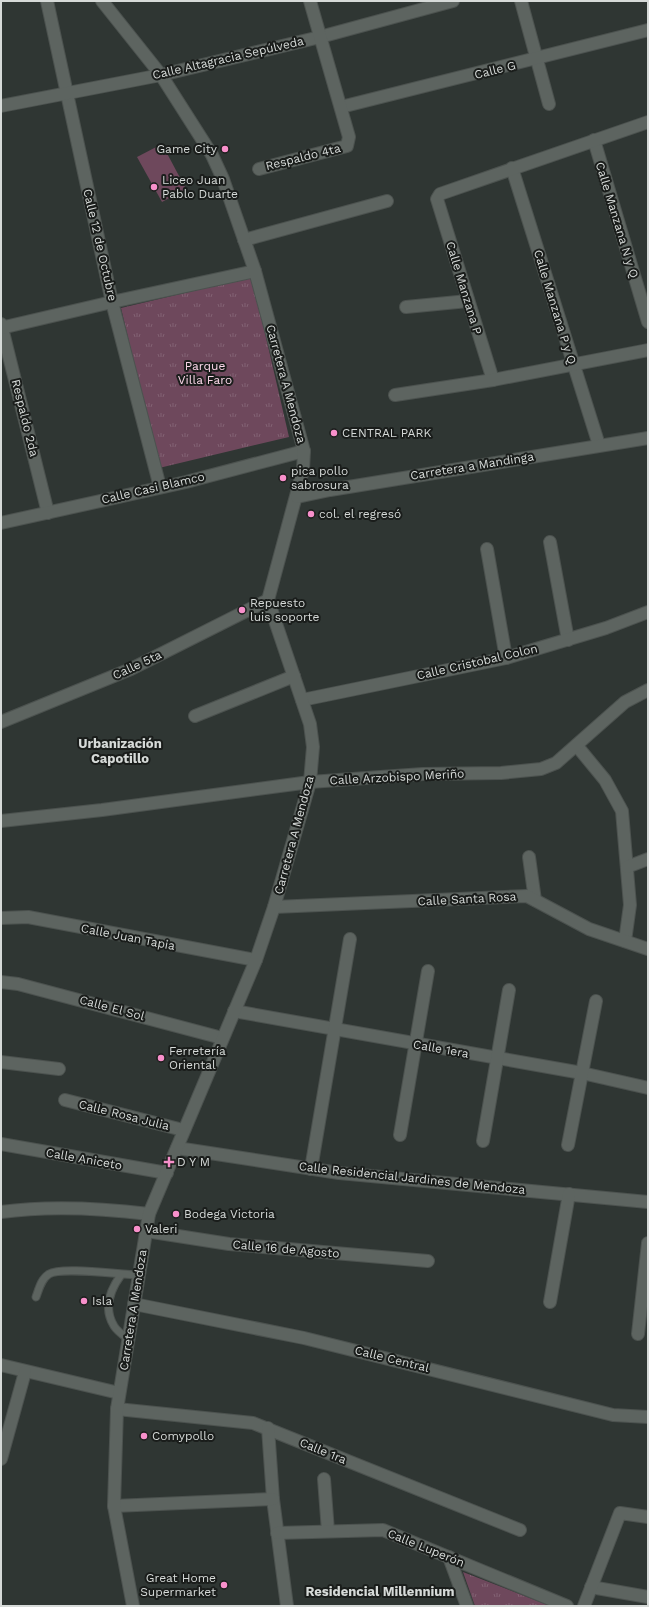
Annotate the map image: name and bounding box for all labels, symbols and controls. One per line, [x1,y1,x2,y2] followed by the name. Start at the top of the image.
[151,34,305,82] street label: Calle Altagracia Sepúlveda
[473,58,517,82] street label: Calle G
[264,141,342,173] street label: Respaldo 4ta
[156,142,218,156] place label: Game City
[220,144,230,154] marker: Game City
[593,160,641,280] street label: Calle Manzana N y Q
[162,173,238,201] place label: Liceo Juan Pablo Duarte
[149,182,159,192] marker: Liceo Juan Pablo Duarte
[80,188,120,303] street label: Calle 12 de Octubre
[443,240,485,336] street label: Calle Manzana P
[531,248,579,366] street label: Calle Manzana P y Q
[263,323,309,445] street label: Carretera A Mendoza
[178,359,232,387] park label: Parque Villa Faro
[9,378,41,458] street label: Respaldo 2da
[342,426,431,440] place label: CENTRAL PARK
[329,428,339,438] marker: CENTRAL PARK
[409,449,535,483] street label: Carretera a Mandinga
[291,464,349,492] place label: pica pollo sabrosura
[100,469,206,507] street label: Calle Casi Blamco
[278,473,288,483] marker: pica pollo sabrosura
[319,507,401,521] place label: col. el regresó
[306,509,316,519] marker: col. el regresó
[250,596,319,624] place label: Repuesto luis soporte
[237,605,247,615] marker: Repuesto luis soporte
[415,641,539,683] street label: Calle Cristobal Colon
[110,648,164,682] street label: Calle 5ta
[78,736,162,766] district label: Urbanización Capotillo
[329,766,465,788] street label: Calle Arzobispo Meriño
[271,774,317,896] street label: Carretera A Mendoza
[417,889,517,909] street label: Calle Santa Rosa
[80,921,176,953] street label: Calle Juan Tapia
[78,993,146,1024] street label: Calle El Sol
[412,1037,470,1061] street label: Calle 1era
[169,1044,226,1072] place label: Ferretería Oriental
[156,1053,166,1063] marker: Ferretería Oriental
[77,1097,171,1133] street label: Calle Rosa Julia
[45,1145,123,1173] street label: Calle Aniceto
[177,1155,210,1169] place label: D Y M
[164,1157,174,1167] marker: D Y M
[298,1159,526,1197] street label: Calle Residencial Jardines de Mendoza
[184,1207,275,1221] place label: Bodega Victoria
[171,1209,181,1219] marker: Bodega Victoria
[145,1222,178,1236] place label: Valeri
[132,1224,142,1234] marker: Valeri
[232,1237,340,1261] street label: Calle 16 de Agosto
[117,1248,149,1371] street label: Carretera A Mendoza
[92,1294,112,1308] place label: Isla
[79,1296,89,1306] marker: Isla
[353,1343,431,1375] street label: Calle Central
[152,1429,214,1443] place label: Comypollo
[139,1431,149,1441] marker: Comypollo
[297,1435,349,1467] street label: Calle 1ra
[386,1526,466,1570] street label: Calle Luperón
[140,1571,216,1599] place label: Great Home Supermarket
[219,1580,229,1590] marker: Great Home Supermarket
[305,1584,455,1599] district label: Residencial Millennium

